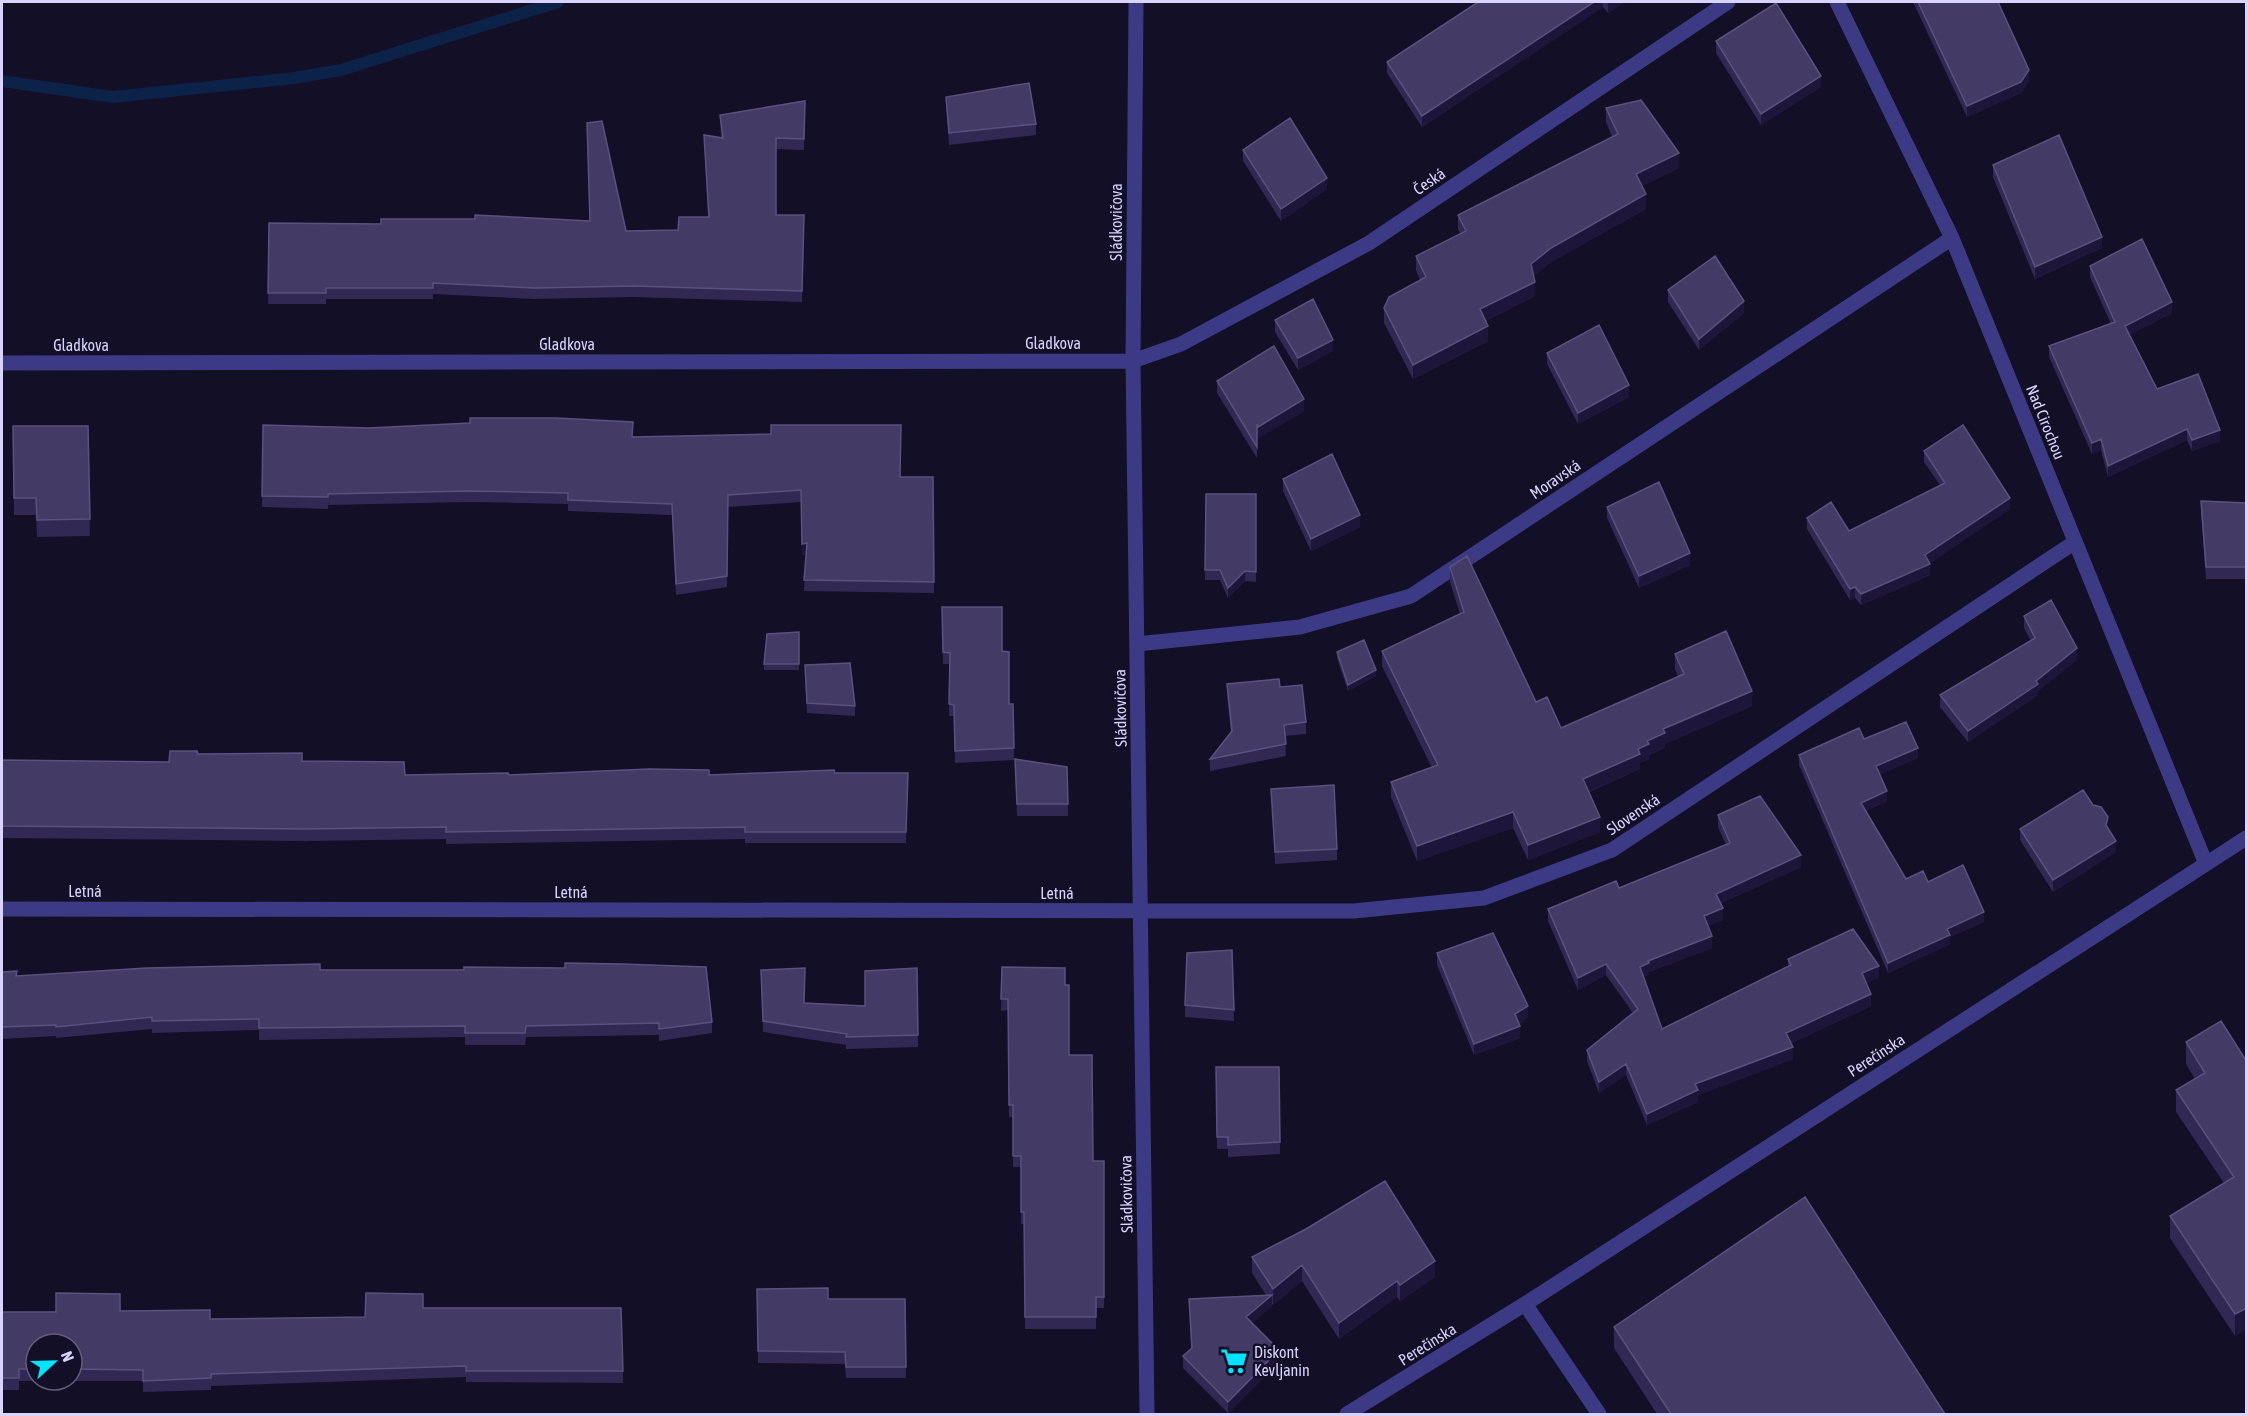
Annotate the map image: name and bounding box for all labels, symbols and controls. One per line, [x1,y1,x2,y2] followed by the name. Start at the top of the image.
[1410,164,1448,198] street label: Česká
[1107,183,1125,261] street label: Sládkovičova
[1025,334,1081,352] street label: Gladkova
[539,335,595,353] street label: Gladkova
[53,336,109,354] street label: Gladkova
[2023,382,2069,462] street label: Nad Cirochou
[1526,456,1584,502] street label: Moravská
[1110,669,1130,747] street label: Sládkovičova
[1603,790,1663,838] street label: Slovenská
[68,882,102,900] street label: Letná
[554,883,588,901] street label: Letná
[1040,884,1074,902] street label: Letná
[1844,1030,1908,1080] street label: Perečínska
[1116,1155,1136,1233] street label: Sládkovičova
[1395,1319,1459,1369] street label: Perečínska
[24,1332,84,1392] north arrow
[1254,1343,1310,1380] place label: Diskont Kevljanin
[1219,1346,1249,1376] supermarket icon: Diskont Kevljanin
[58,1349,78,1364] text: N

